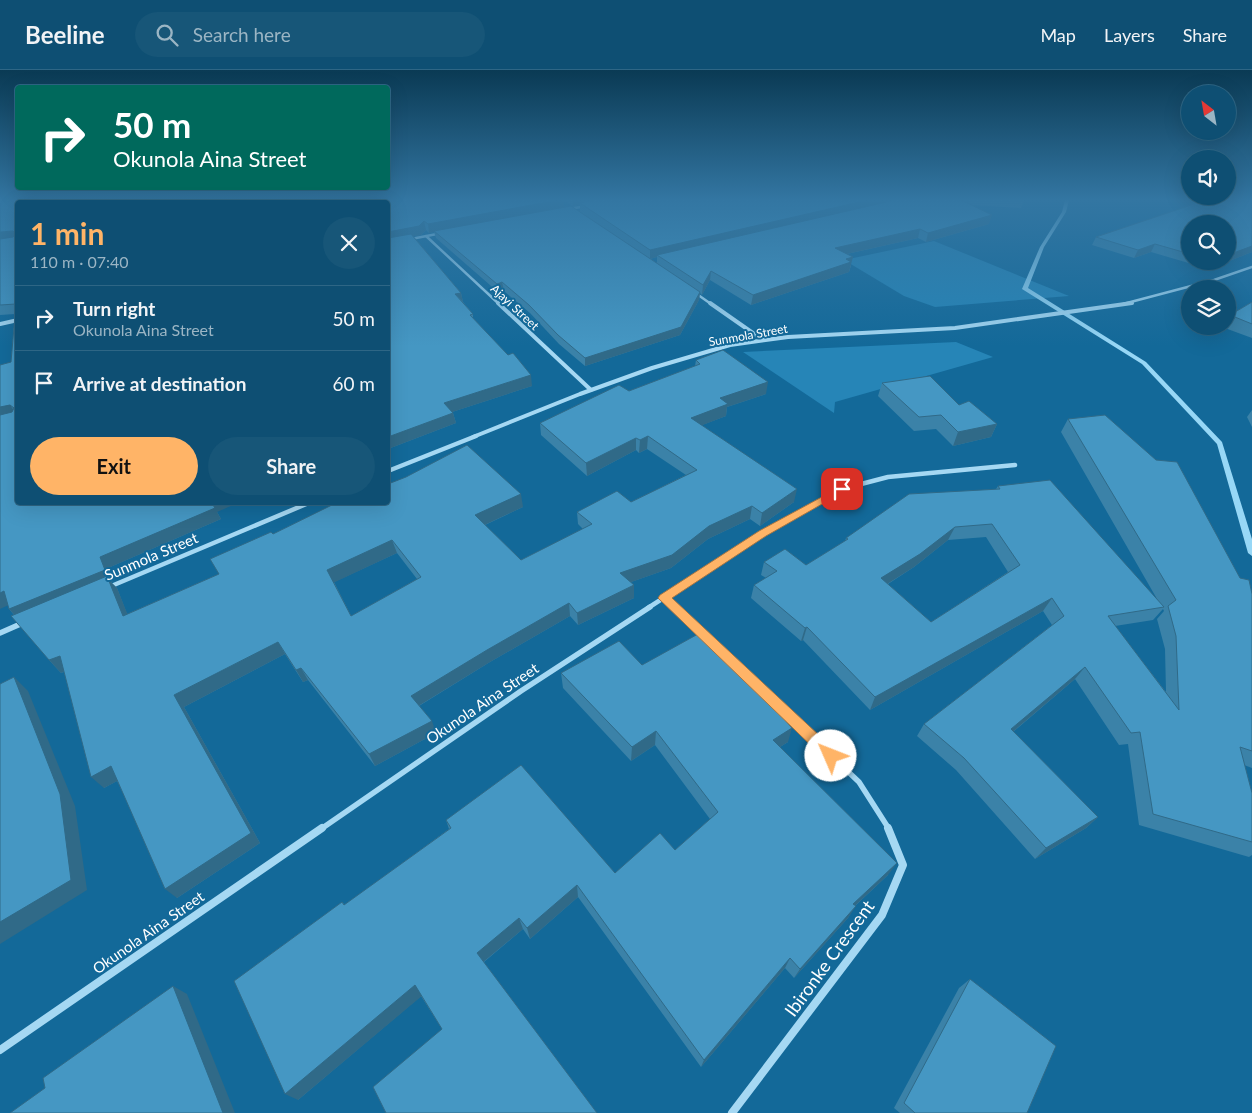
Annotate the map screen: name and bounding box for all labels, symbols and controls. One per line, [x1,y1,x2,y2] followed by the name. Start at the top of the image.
[135,12,485,57] search box
[25,20,105,49] text: Beeline
[153,21,181,49] icon: search
[193,23,291,46] text: Search here
[1040,24,1076,46] text: Map
[1104,24,1155,46] text: Layers
[1183,24,1227,46] text: Share
[1181,85,1236,140] north arrow
[1181,85,1236,335] map controls
[113,103,191,145] text: 50 m
[30,105,95,170] icon: right
[113,145,307,172] text: Okunola Aina Street
[1181,150,1236,205] button: sound
[30,215,104,251] text: 1 min
[1181,215,1236,270] button: search
[323,217,375,269] button: close
[30,252,129,271] text: 110 m · 07:40
[1181,280,1236,335] button: layers
[488,281,543,334] street label: Ajayi Street
[73,297,155,320] text: Turn right
[30,304,58,332] icon: right
[332,307,375,330] text: 50 m
[73,320,214,339] text: Okunola Aina Street
[707,321,789,349] street label: Sunmola Street
[30,369,58,397] icon: arrive
[73,372,246,395] text: Arrive at destination
[332,372,375,395] text: 60 m
[30,437,198,495] button: Exit
[208,437,375,495] button: Share
[821,468,863,510] pin
[828,475,856,503] icon: arrive
[102,528,201,584] street label: Sunmola Street
[422,658,542,747] street label: Okunola Aina Street
[804,729,856,781] position arrow
[89,886,208,977] street label: Okunola Aina Street
[779,895,879,1020] street label: Ibironke Crescent

